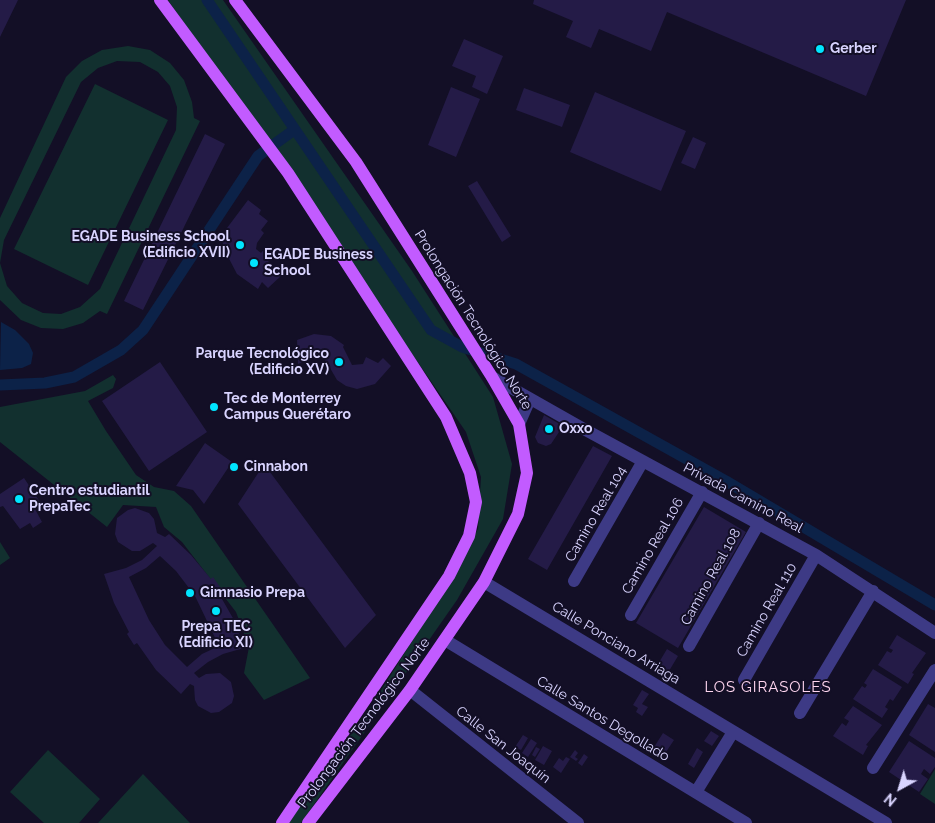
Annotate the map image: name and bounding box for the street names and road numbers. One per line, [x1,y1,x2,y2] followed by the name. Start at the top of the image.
[411,227,535,413] street label: Prolongación Tecnológico Norte
[680,459,806,537] street label: Privada Camino Real
[562,463,630,565] street label: Camino Real 104
[619,495,687,597] street label: Camino Real 106
[677,526,745,628] street label: Camino Real 108
[733,560,801,660] street label: Camino Real 110
[549,598,683,688] street label: Calle Ponciano Arriaga
[295,635,433,811] street label: Prolongación Tecnológico Norte
[534,673,672,765] street label: Calle Santos Degollado
[452,703,554,787] street label: Calle San Joaquín

